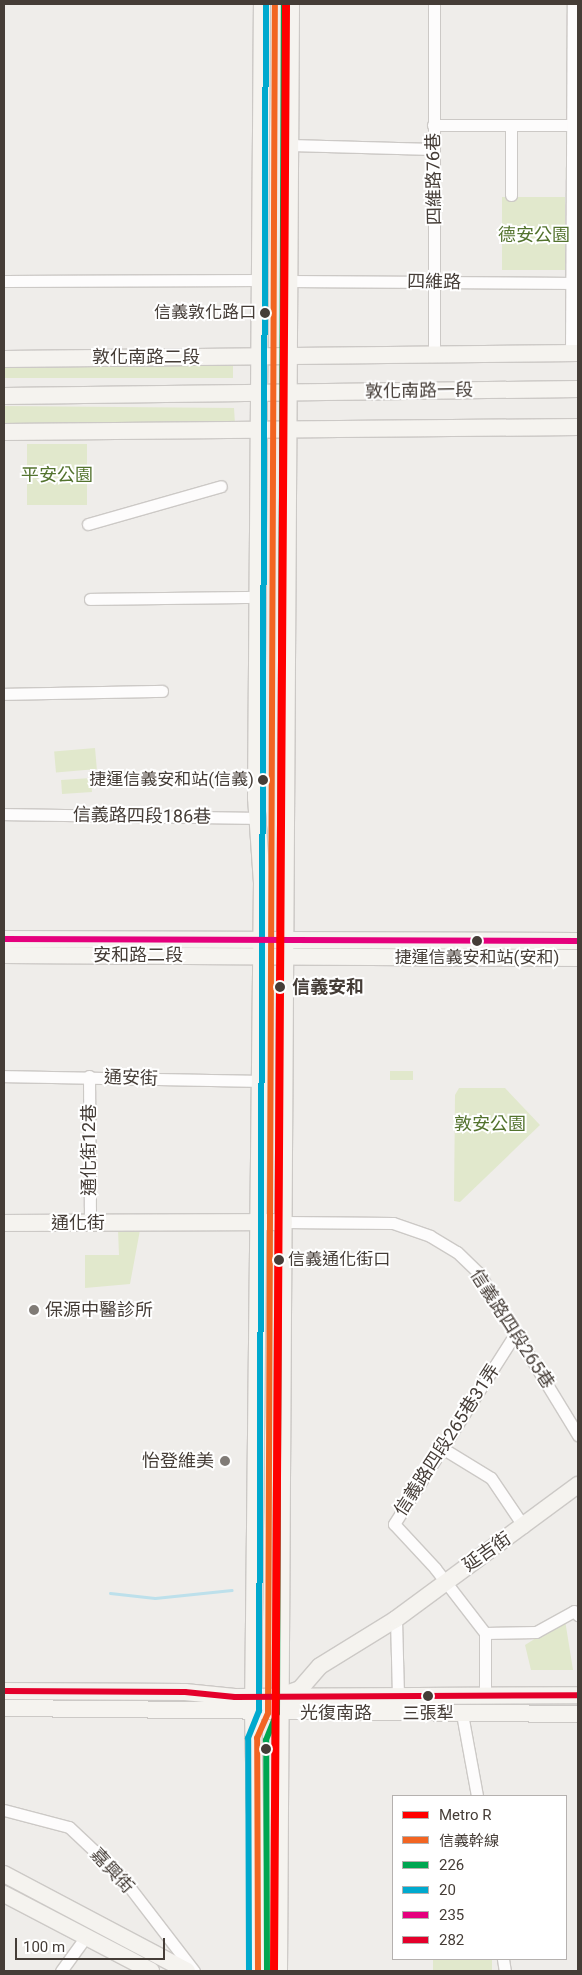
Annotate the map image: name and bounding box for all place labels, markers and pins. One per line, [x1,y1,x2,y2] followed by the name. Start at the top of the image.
[154,303,256,323] place label: 信義敦化路口
[260,308,270,318] marker: 信義敦化路口
[89,770,254,790] place label: 捷運信義安和站(信義)
[258,775,268,785] marker: 捷運信義安和站(信義)
[472,936,482,946] marker: 捷運信義安和站(安和)
[395,948,559,968] place label: 捷運信義安和站(安和)
[292,976,364,998] place label: 信義安和
[271,978,289,996] marker: 信義安和
[288,1250,390,1270] place label: 信義通化街口
[274,1255,284,1265] marker: 信義通化街口
[45,1299,153,1321] place label: 保源中醫診所
[27,1303,41,1317] marker: 保源中醫診所
[142,1450,214,1472] place label: 怡登維美
[218,1454,232,1468] marker: 怡登維美
[423,1691,433,1701] marker: 三張犁
[403,1704,453,1724] place label: 三張犁
[261,1744,271,1754] unlabelled marker

